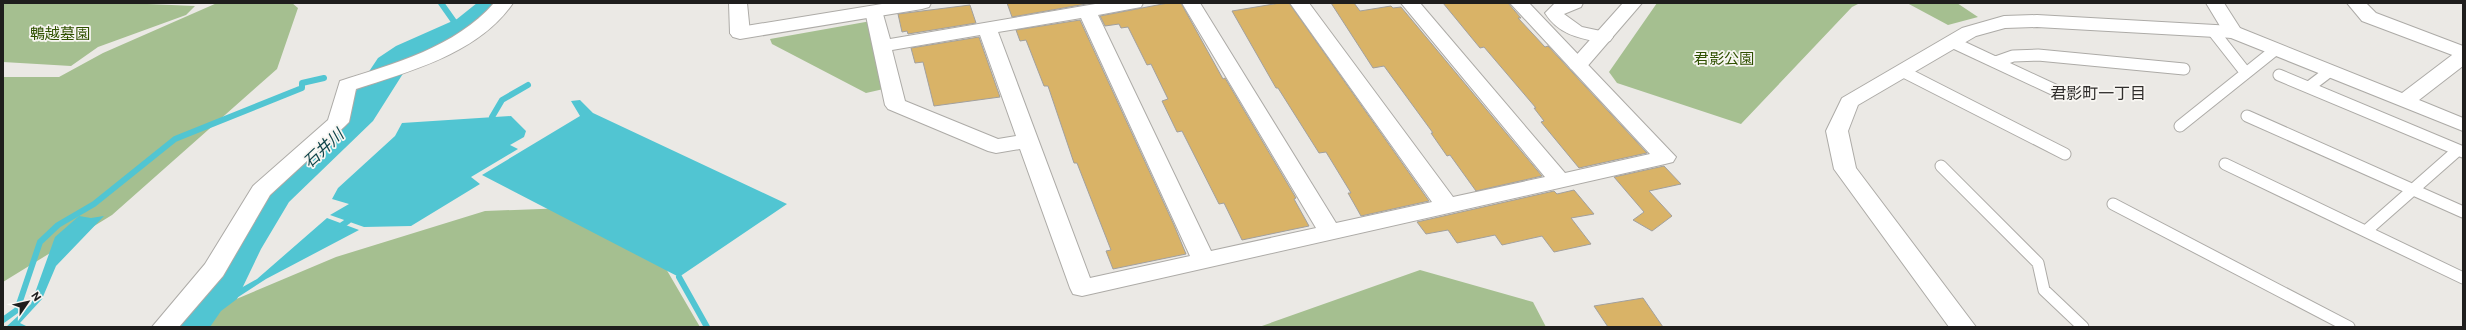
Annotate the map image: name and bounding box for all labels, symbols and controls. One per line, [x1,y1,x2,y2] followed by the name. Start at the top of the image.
[30,24,90,42] park label: 鵯越墓園
[1694,49,1754,67] park label: 君影公園
[2050,83,2146,102] district label: 君影町一丁目
[299,123,348,171] water label: 石井川
[8,282,48,322] north arrow
[29,289,44,303] text: N

